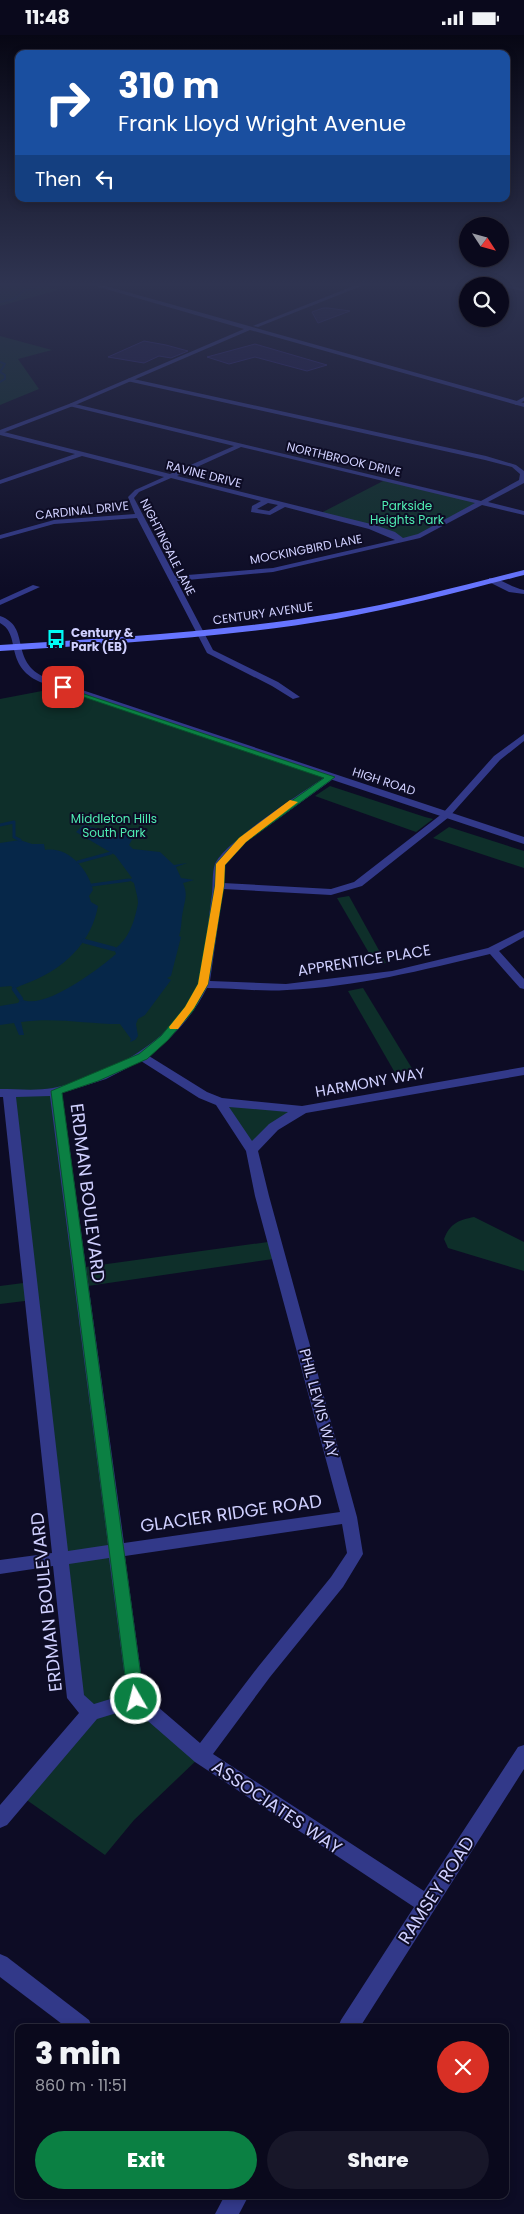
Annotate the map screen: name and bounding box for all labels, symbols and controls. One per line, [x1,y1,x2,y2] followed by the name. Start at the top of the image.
[25,4,70,31] text: 11:48
[118,61,220,110] text: 310 m
[35,70,100,135] icon: right
[118,108,406,139] text: Frank Lloyd Wright Avenue
[91,165,119,193] icon: left
[35,166,81,193] text: Then
[459,217,509,267] north arrow
[459,217,509,327] map controls
[459,277,509,327] button: search
[285,438,403,480] street label: NORTHBROOK DRIVE
[164,456,244,492] street label: RAVINE DRIVE
[136,496,200,598] street label: NIGHTINGALE LANE
[34,497,130,523] street label: CARDINAL DRIVE
[370,497,445,528] park label: Parkside Heights Park
[248,530,364,568] street label: MOCKINGBIRD LANE
[212,598,314,628] street label: CENTURY AVENUE
[71,624,134,655] place label: Century & Park (EB)
[45,628,67,650] bus stop icon: Century & Park (EB)
[42,666,84,708] pin
[49,673,77,701] icon: arrive
[350,763,418,799] street label: HIGH ROAD
[71,810,157,841] park label: Middleton Hills South Park
[296,939,432,981] street label: APPRENTICE PLACE
[313,1062,427,1102] street label: HARMONY WAY
[65,1102,111,1284] street label: ERDMAN BOULEVARD
[294,1346,344,1460] street label: PHIL LEWIS WAY
[138,1488,324,1538] street label: GLACIER RIDGE ROAD
[24,1511,68,1693] street label: ERDMAN BOULEVARD
[109,1672,161,1724] position arrow
[207,1754,348,1860] street label: ASSOCIATES WAY
[392,1831,480,1949] street label: RAMSEY ROAD
[35,2032,121,2075] text: 3 min
[437,2041,489,2093] button: close
[35,2074,127,2097] text: 860 m · 11:51
[35,2131,257,2189] button: Exit
[267,2131,489,2189] button: Share

